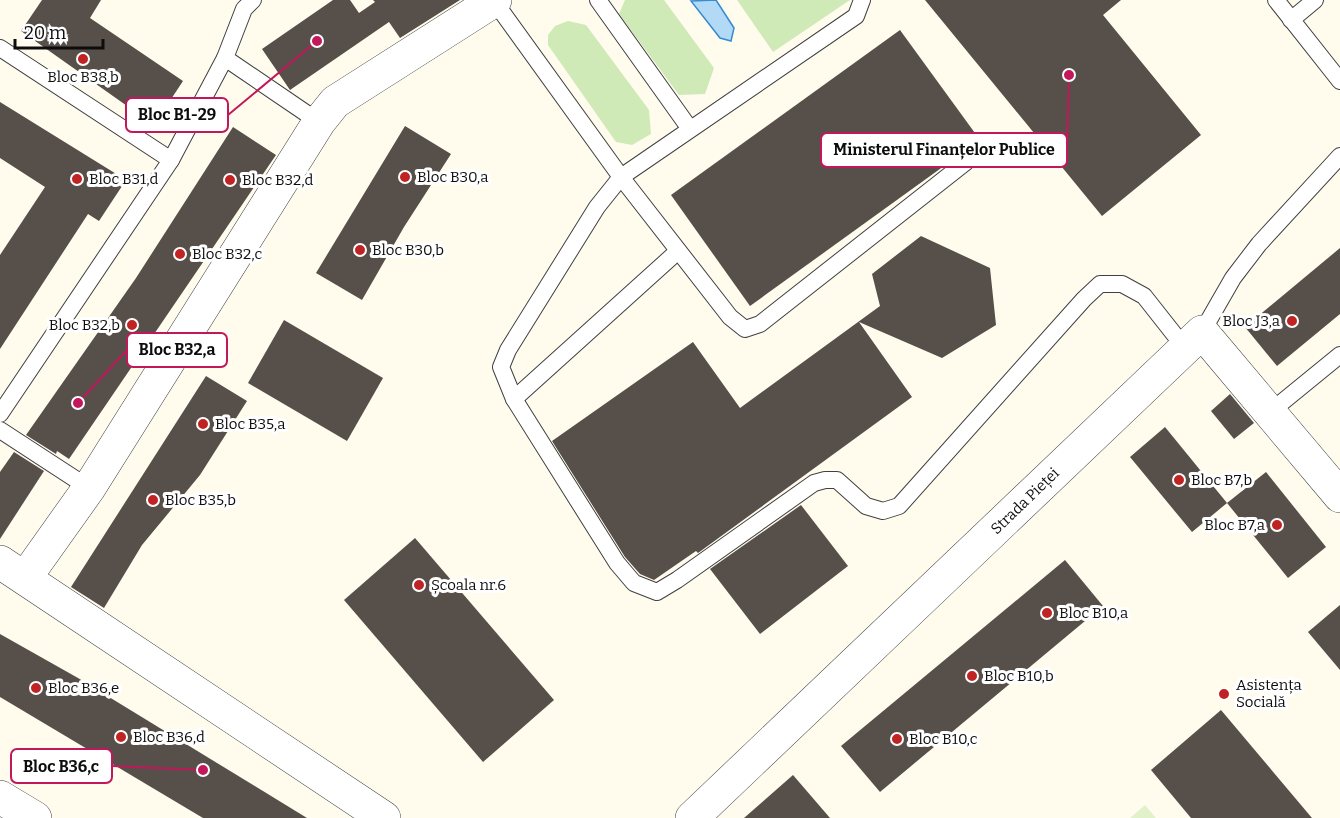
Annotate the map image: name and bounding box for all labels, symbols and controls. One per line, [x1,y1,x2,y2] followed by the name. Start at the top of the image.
[15,12,104,50] scale bar
[24,22,66,44] text: 20 m
[76,52,90,66] marker: Bloc B38,b
[47,68,119,86] place label: Bloc B38,b
[126,98,228,132] callout: Bloc B1-29
[138,105,216,124] text: Bloc B1-29
[821,133,1067,167] callout: Ministerul Finanțelor Publice
[833,140,1055,160] text: Ministerul Finanțelor Publice
[417,168,488,186] place label: Bloc B30,a
[89,170,158,188] place label: Bloc B31,d
[398,170,412,184] marker: Bloc B30,a
[242,171,313,189] place label: Bloc B32,d
[70,172,84,186] marker: Bloc B31,d
[223,173,237,187] marker: Bloc B32,d
[372,241,444,259] place label: Bloc B30,b
[353,243,367,257] marker: Bloc B30,b
[192,245,262,263] place label: Bloc B32,c
[173,247,187,261] marker: Bloc B32,c
[1222,312,1280,330] place label: Bloc J3,a
[1285,314,1299,328] marker: Bloc J3,a
[49,316,120,334] place label: Bloc B32,b
[125,318,139,332] marker: Bloc B32,b
[127,333,227,367] callout: Bloc B32,a
[139,340,215,359] text: Bloc B32,a
[215,415,285,433] place label: Bloc B35,a
[196,417,210,431] marker: Bloc B35,a
[987,464,1064,539] street label: Strada Pieței
[1191,471,1252,489] place label: Bloc B7,b
[1172,473,1186,487] marker: Bloc B7,b
[165,491,236,509] place label: Bloc B35,b
[146,493,160,507] marker: Bloc B35,b
[1204,516,1265,534] place label: Bloc B7,a
[1270,518,1284,532] marker: Bloc B7,a
[431,576,506,595] place label: Școala nr.6
[412,578,426,592] marker: Școala nr.6
[1059,604,1128,622] place label: Bloc B10,a
[1040,606,1054,620] marker: Bloc B10,a
[984,667,1054,685] place label: Bloc B10,b
[965,669,979,683] marker: Bloc B10,b
[1236,676,1302,711] place label: Asistența Socială
[48,679,119,697] place label: Bloc B36,e
[29,681,43,695] marker: Bloc B36,e
[1217,687,1231,701] marker: Asistența Socială
[133,728,205,746] place label: Bloc B36,d
[114,730,128,744] marker: Bloc B36,d
[909,730,978,748] place label: Bloc B10,c
[890,732,904,746] marker: Bloc B10,c
[11,749,112,783] callout: Bloc B36,c
[23,757,99,776] text: Bloc B36,c

